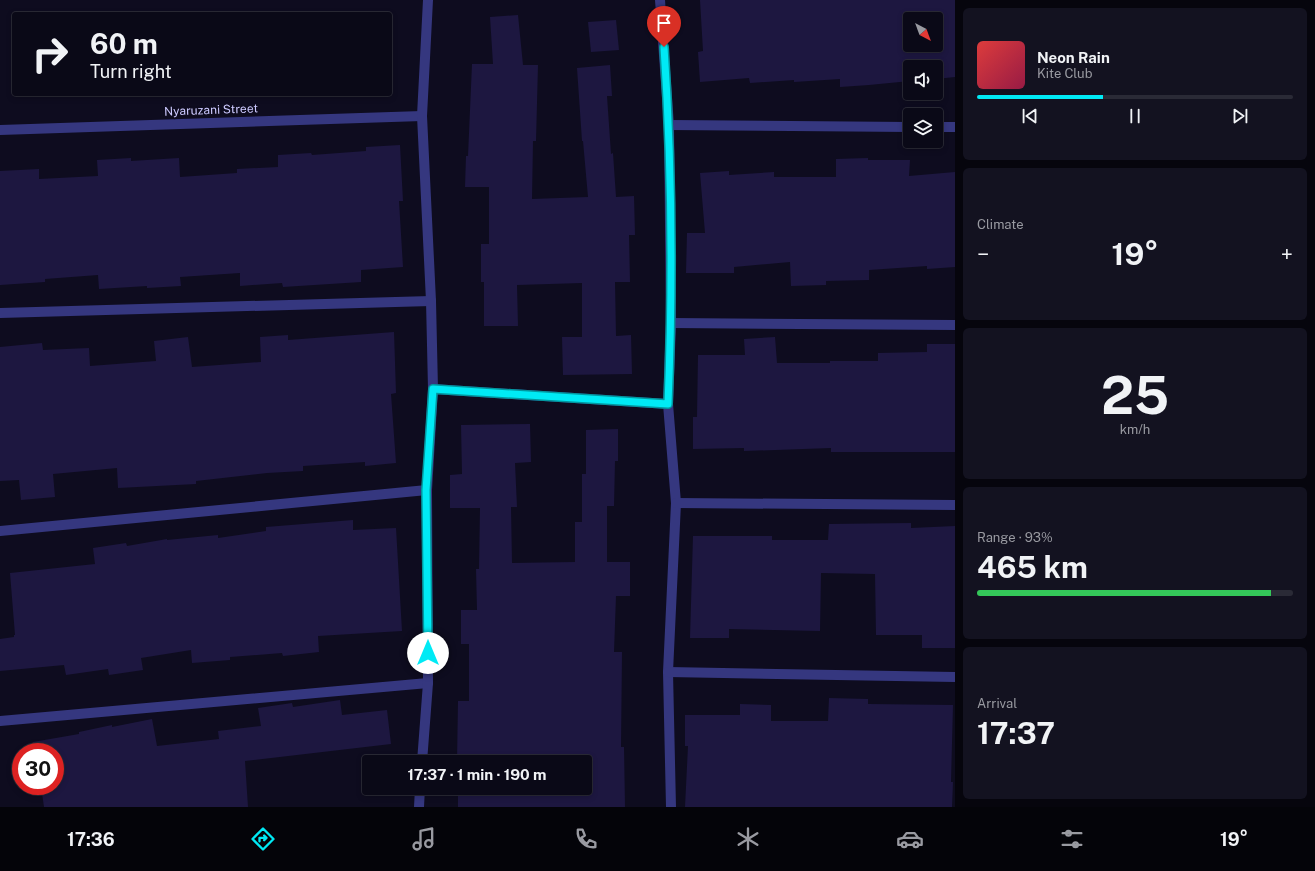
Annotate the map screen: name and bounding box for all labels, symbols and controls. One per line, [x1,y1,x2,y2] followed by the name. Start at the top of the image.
[647,6,681,47] pin
[653,12,675,34] icon: arrive
[903,12,943,52] north arrow
[903,12,943,148] map controls
[90,27,158,60] text: 60 m
[24,28,76,80] icon: right
[1037,49,1110,66] text: Neon Rain
[903,60,943,100] button: sound
[90,61,172,82] text: Turn right
[1037,66,1092,81] text: Kite Club
[164,101,259,119] street label: Nyaruzani Street
[1019,105,1041,127] icon: previous
[1124,105,1146,127] icon: pause
[1229,105,1251,127] icon: next
[903,108,943,148] button: layers
[977,217,1024,232] text: Climate
[1112,236,1158,272] text: 19°
[977,241,989,267] text: −
[1281,241,1293,267] text: +
[1101,365,1169,426] text: 25
[1120,422,1150,437] text: km/h
[977,530,1053,545] text: Range · 93%
[977,549,1088,585] text: 465 km
[407,632,449,674] position arrow
[977,696,1017,711] text: Arrival
[977,715,1055,751] text: 17:37
[12,743,64,795] speed limit sign: 30
[407,766,547,783] text: 17:37 · 1 min · 190 m
[249,825,277,853] icon: directions
[410,825,438,853] icon: music
[572,825,600,853] icon: phone
[734,825,762,853] icon: climate
[896,825,924,853] icon: car
[1058,825,1086,853] icon: filters
[67,829,115,850] text: 17:36
[1220,829,1248,850] text: 19°

